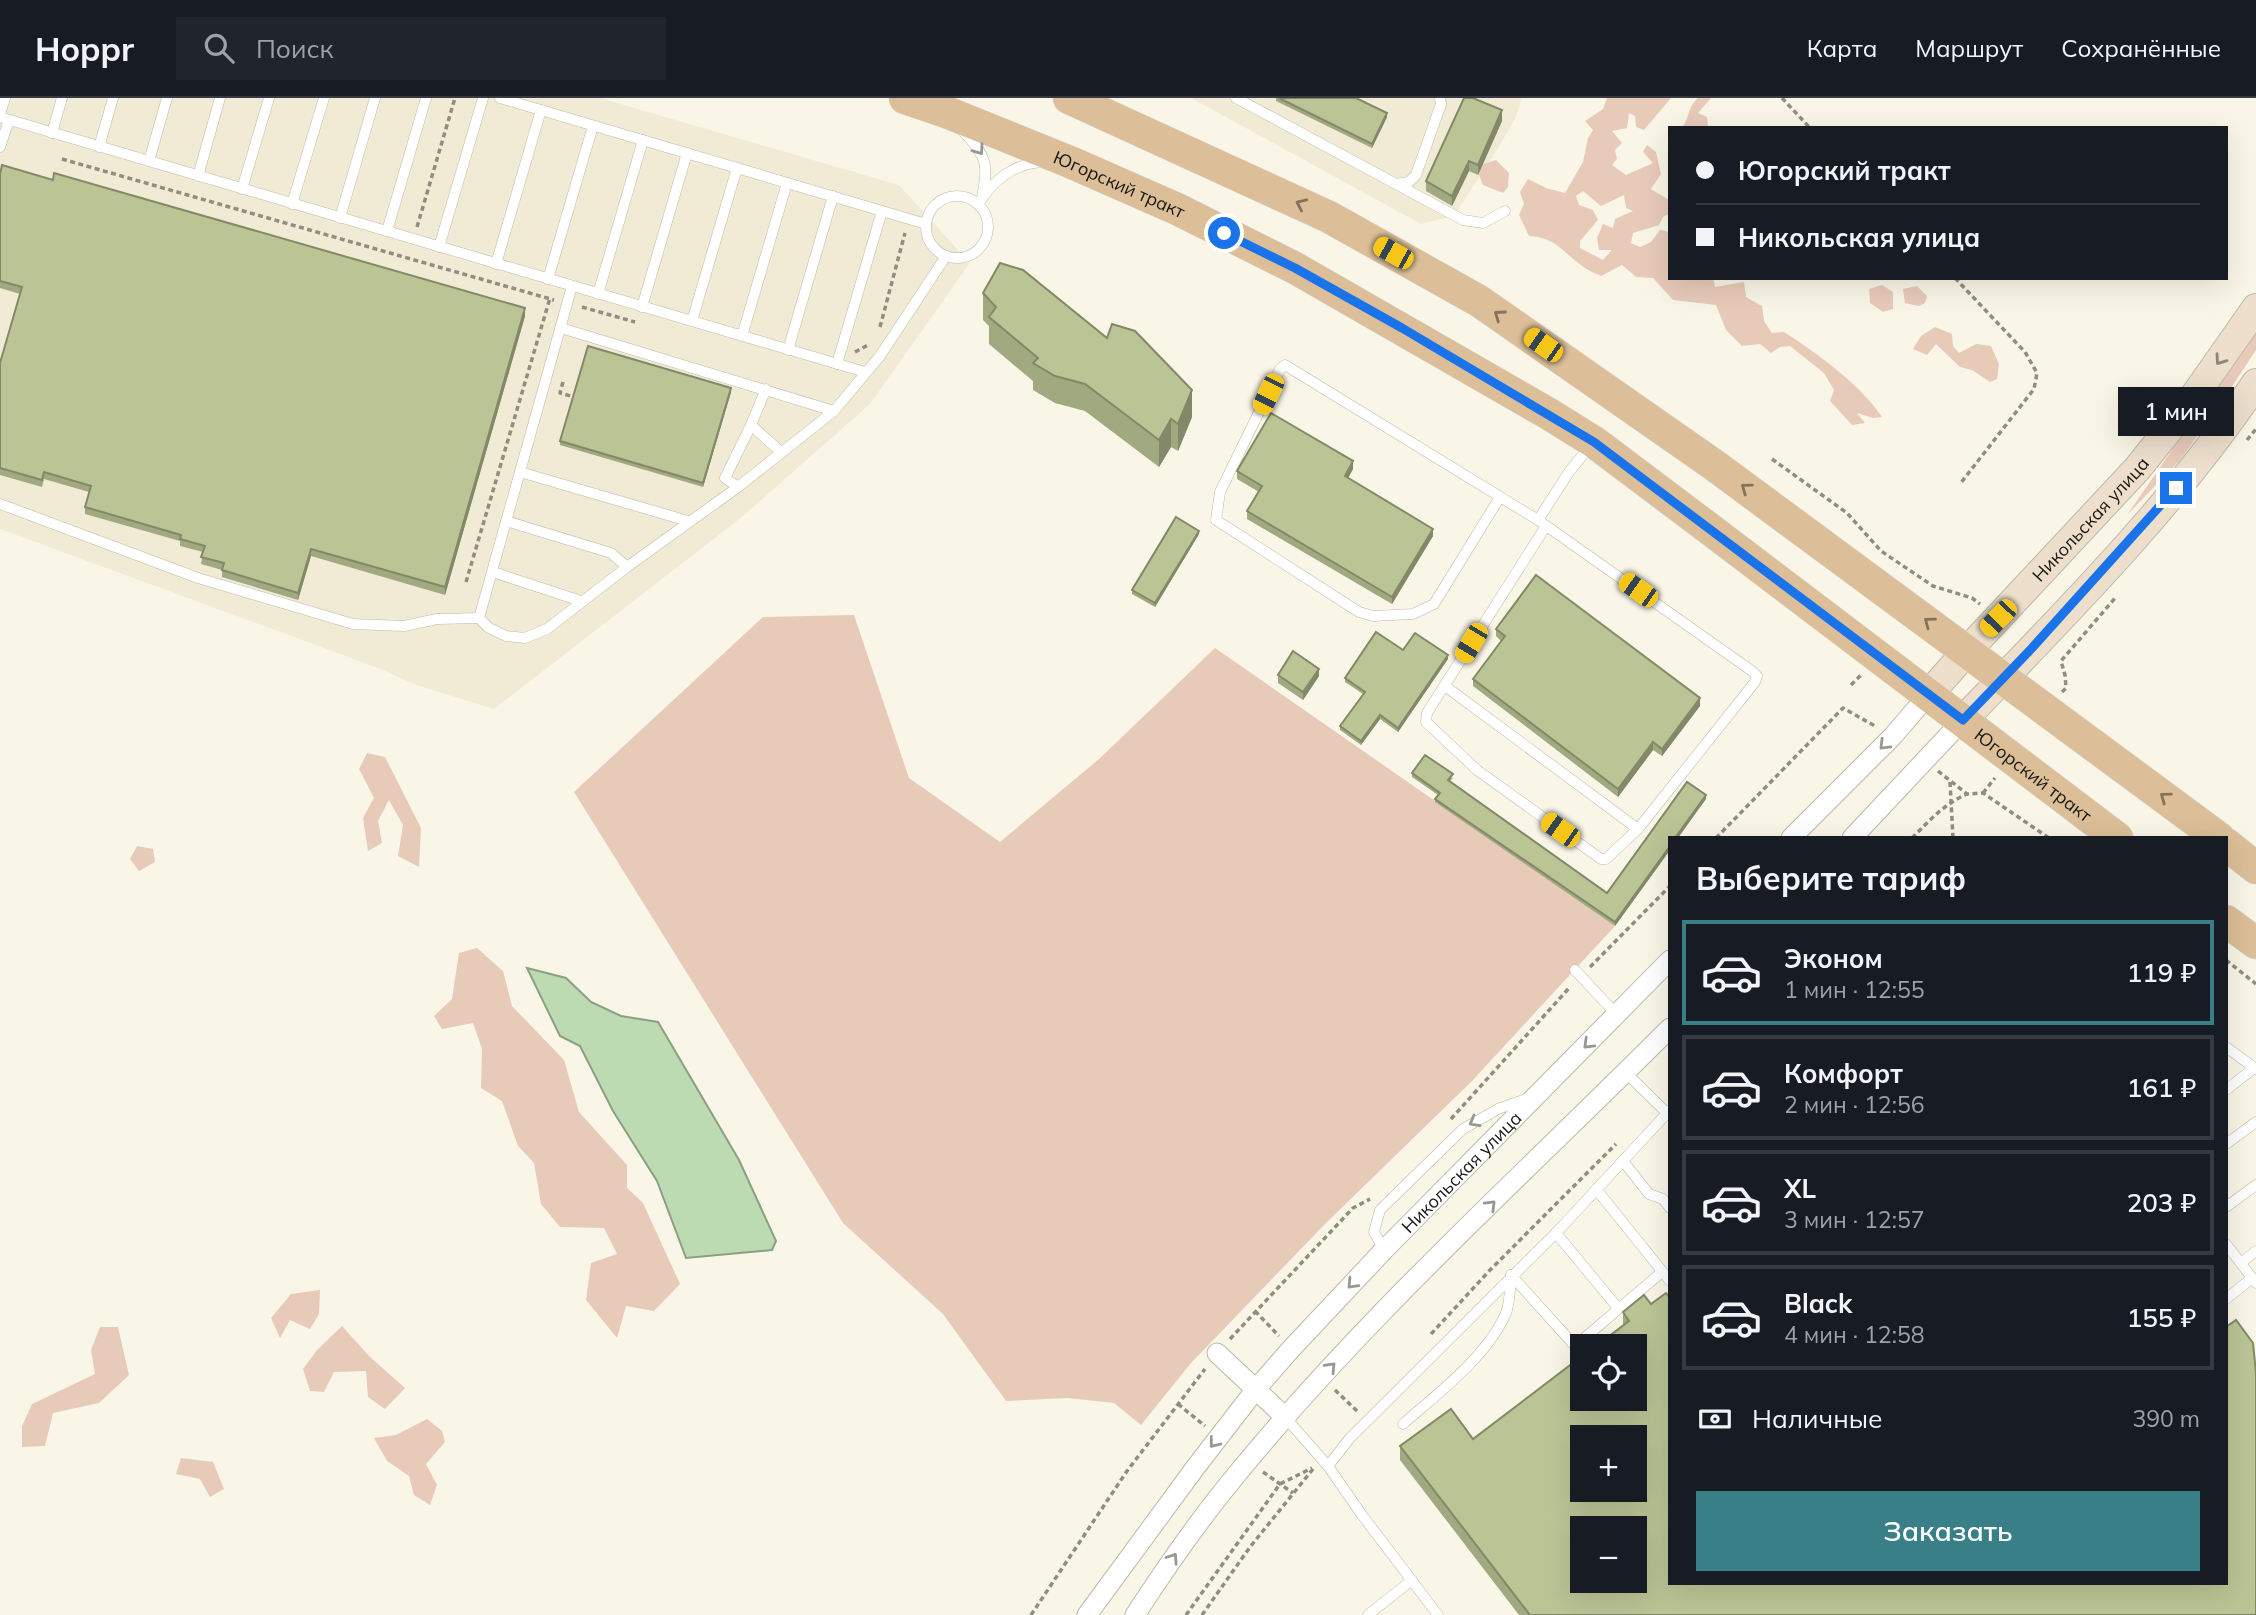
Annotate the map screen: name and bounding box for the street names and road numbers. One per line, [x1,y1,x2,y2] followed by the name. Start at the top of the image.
[1050,145,1190,223] street label: Югорский тракт
[2027,452,2154,586] street label: Никольская улица
[1970,723,2097,827] street label: Югорский тракт
[1396,1106,1526,1237] street label: Никольская улица

